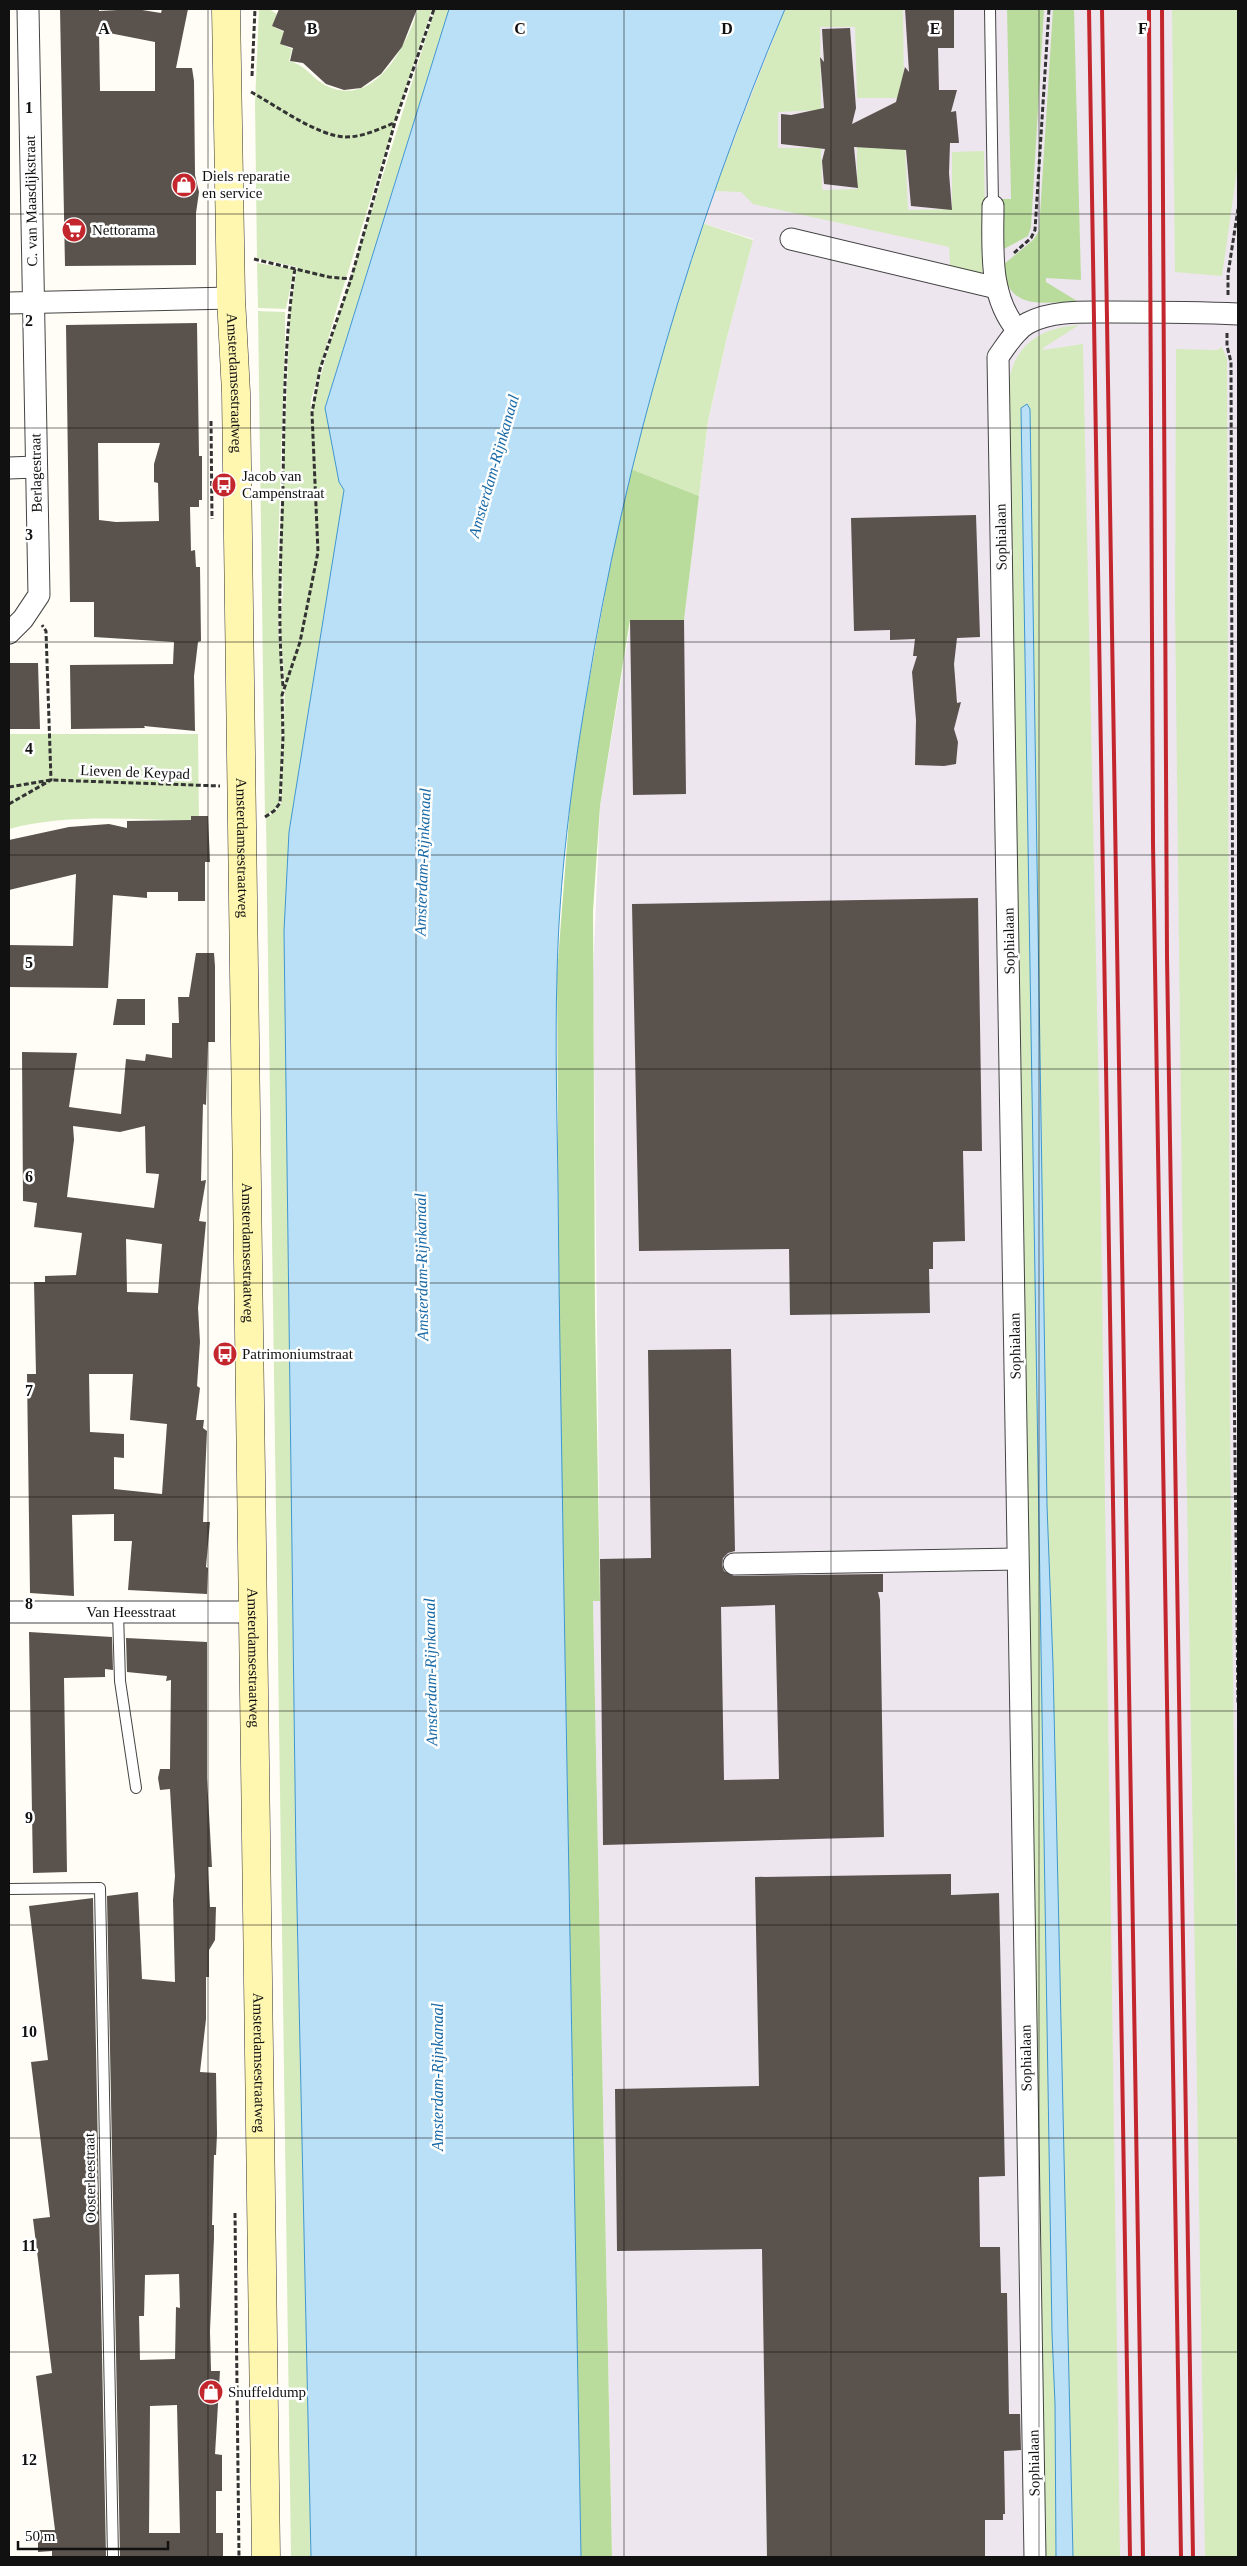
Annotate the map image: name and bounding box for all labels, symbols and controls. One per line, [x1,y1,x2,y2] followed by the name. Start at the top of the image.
[98,20,110,37] text: A
[307,20,318,37] text: B
[514,20,526,37] text: C
[721,20,733,37] text: D
[930,20,940,37] text: E
[1138,20,1148,37] text: F
[25,99,33,116] text: 1
[22,134,40,267] street label: C. van Maasdijkstraat
[202,168,290,201] place label: Diels reparatie en service
[171,172,197,198] shop icon: Diels reparatie en service
[61,217,87,243] supermarket icon: Nettorama
[92,222,156,238] place label: Nettorama
[25,312,33,329] text: 2
[224,312,245,453] street label: Amsterdamsestraatweg
[465,392,523,541] water label: Amsterdam-Rijnkanaal
[27,432,45,513] street label: Berlagestraat
[242,468,325,501] place label: Jacob van Campenstraat
[211,472,237,498] bus stop icon: Jacob van Campenstraat
[992,503,1010,570] street label: Sophialaan
[25,526,33,543] text: 3
[25,740,33,757] text: 4
[80,762,191,782] street label: Lieven de Keypad
[233,778,251,918] street label: Amsterdamsestraatweg
[411,787,435,937] water label: Amsterdam-Rijnkanaal
[1000,907,1018,974] street label: Sophialaan
[25,954,33,971] text: 5
[25,1168,33,1185] text: 6
[239,1183,257,1323] street label: Amsterdamsestraatweg
[412,1192,432,1342] water label: Amsterdam-Rijnkanaal
[1006,1312,1024,1379] street label: Sophialaan
[212,1341,238,1367] bus stop icon: Patrimoniumstraat
[242,1346,354,1362] place label: Patrimoniumstraat
[25,1382,33,1399] text: 7
[245,1588,263,1728] street label: Amsterdamsestraatweg
[25,1595,33,1612] text: 8
[421,1597,441,1747] water label: Amsterdam-Rijnkanaal
[86,1604,177,1620] street label: Van Heesstraat
[25,1809,33,1826] text: 9
[250,1993,268,2133] street label: Amsterdamsestraatweg
[429,2003,447,2152] water label: Amsterdam-Rijnkanaal
[21,2023,37,2040] text: 10
[1017,2024,1035,2091] street label: Sophialaan
[81,2132,99,2223] street label: Oosterleestraat
[21,2237,37,2254] text: 11
[198,2379,224,2405] shop icon: Snuffeldump
[228,2384,306,2400] place label: Snuffeldump
[1025,2429,1043,2496] street label: Sophialaan
[21,2451,37,2468] text: 12
[18,2518,168,2550] scale bar
[25,2528,56,2544] text: 50 m

